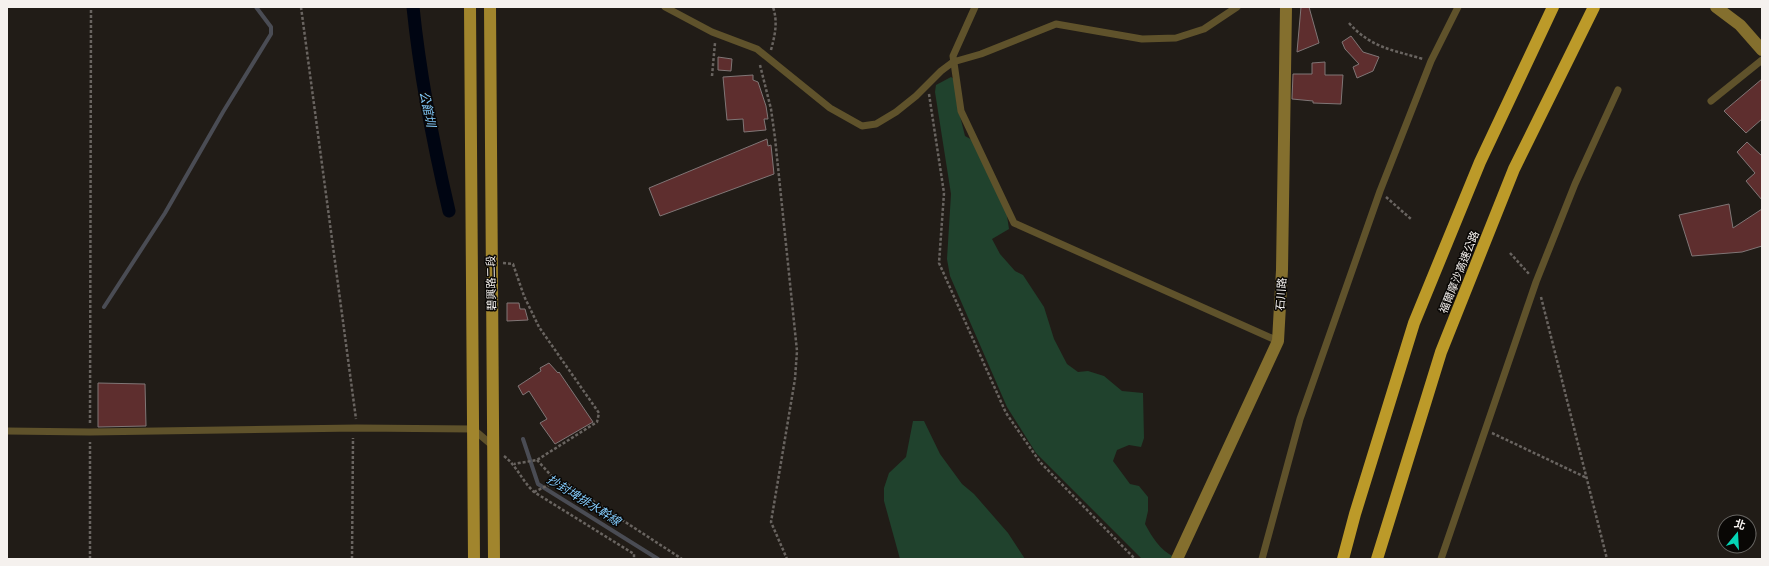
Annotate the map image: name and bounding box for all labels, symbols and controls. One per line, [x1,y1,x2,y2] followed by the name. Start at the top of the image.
[417,90,439,130] water label: 公館圳
[1436,229,1482,315] street label: 福爾摩沙高速公路
[484,255,498,311] street label: 碧興路二段
[1273,277,1289,311] street label: 石川路
[544,471,625,530] water label: 抄封埤排水幹線
[1717,514,1757,554] north arrow
[1733,516,1747,533] text: 北

